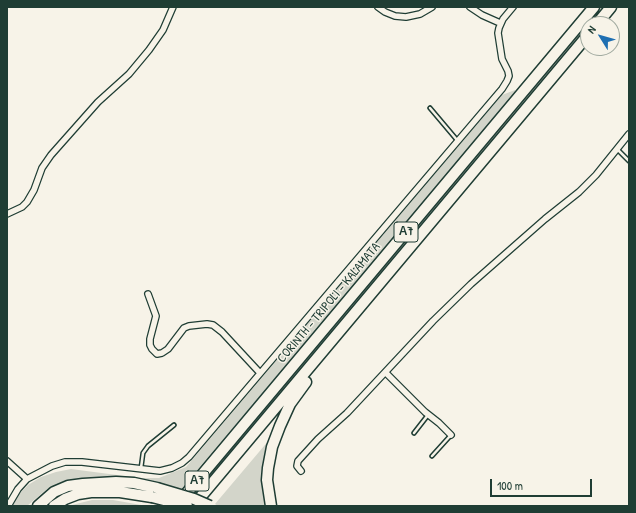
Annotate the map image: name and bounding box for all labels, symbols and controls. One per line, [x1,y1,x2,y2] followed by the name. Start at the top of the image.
[580,16,620,56] north arrow
[584,23,599,36] text: N
[394,222,418,242] road number: Α7
[274,240,384,366] street label: CORINTH - TRIPOLI - KALAMATA
[185,471,209,491] road number: Α7
[492,471,594,497] scale bar
[497,477,523,494] text: 100 m

